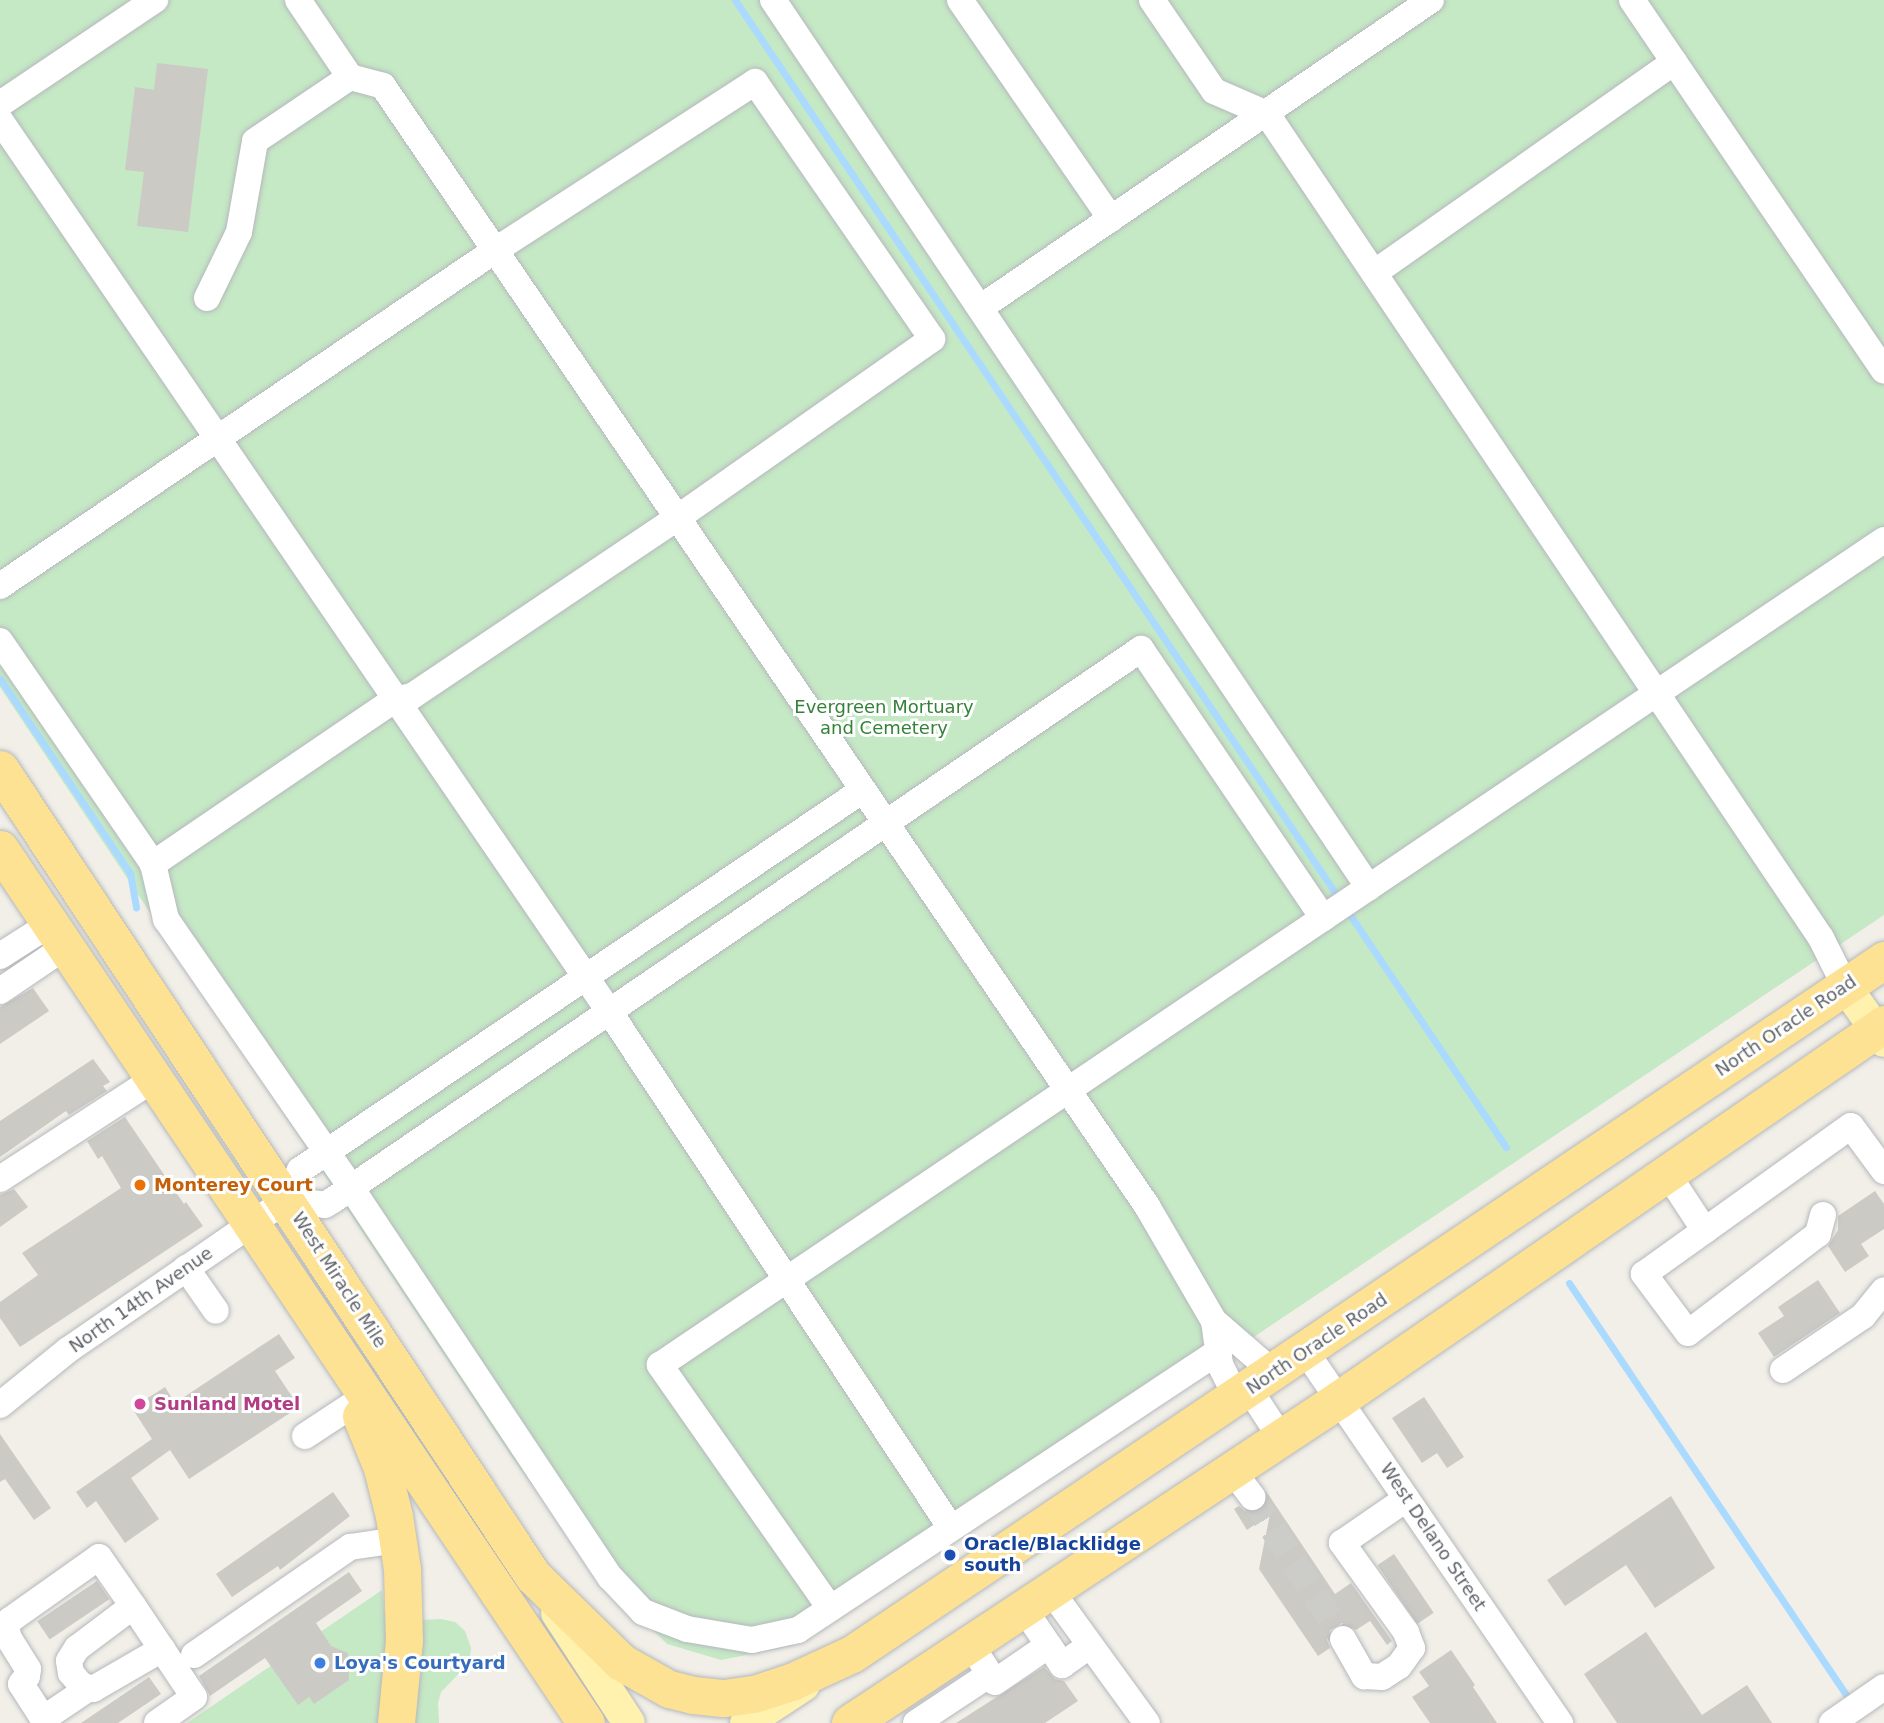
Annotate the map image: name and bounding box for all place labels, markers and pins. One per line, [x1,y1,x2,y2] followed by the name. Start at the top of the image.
[154,1174,313,1196] place label: Monterey Court
[132,1177,148,1193] marker: Monterey Court
[154,1393,300,1415] place label: Sunland Motel
[132,1396,148,1412] marker: Sunland Motel
[964,1534,1141,1576] place label: Oracle/Blacklidge south
[942,1547,958,1563] marker: Oracle/Blacklidge south
[334,1652,506,1674] place label: Loya's Courtyard
[312,1655,328,1671] marker: Loya's Courtyard

